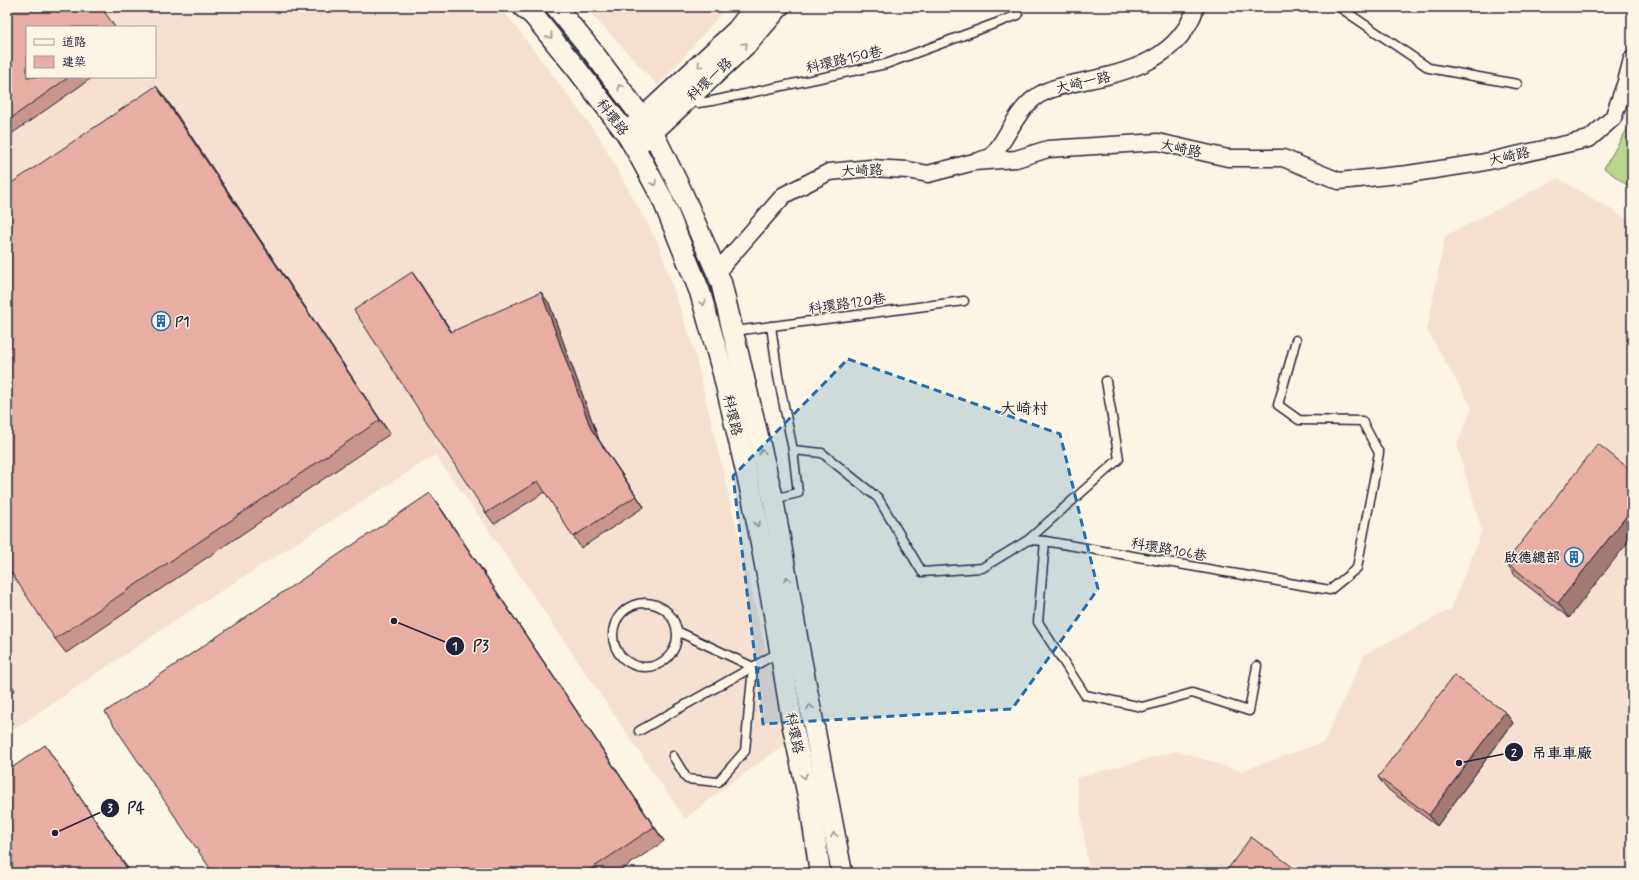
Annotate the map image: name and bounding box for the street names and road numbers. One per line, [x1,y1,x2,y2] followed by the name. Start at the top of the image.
[804,42,885,78] street label: 科環路150巷
[683,54,736,105] street label: 科環一路
[1054,68,1113,98] street label: 大崎一路
[592,95,632,140] street label: 科環路
[1158,136,1203,162] street label: 大崎路
[1487,143,1532,170] street label: 大崎路
[841,161,883,181] street label: 大崎路
[807,290,888,318] street label: 科環路120巷
[719,393,746,438] street label: 科環路
[1129,534,1209,566] street label: 科環路106巷
[781,711,807,756] street label: 科環路

